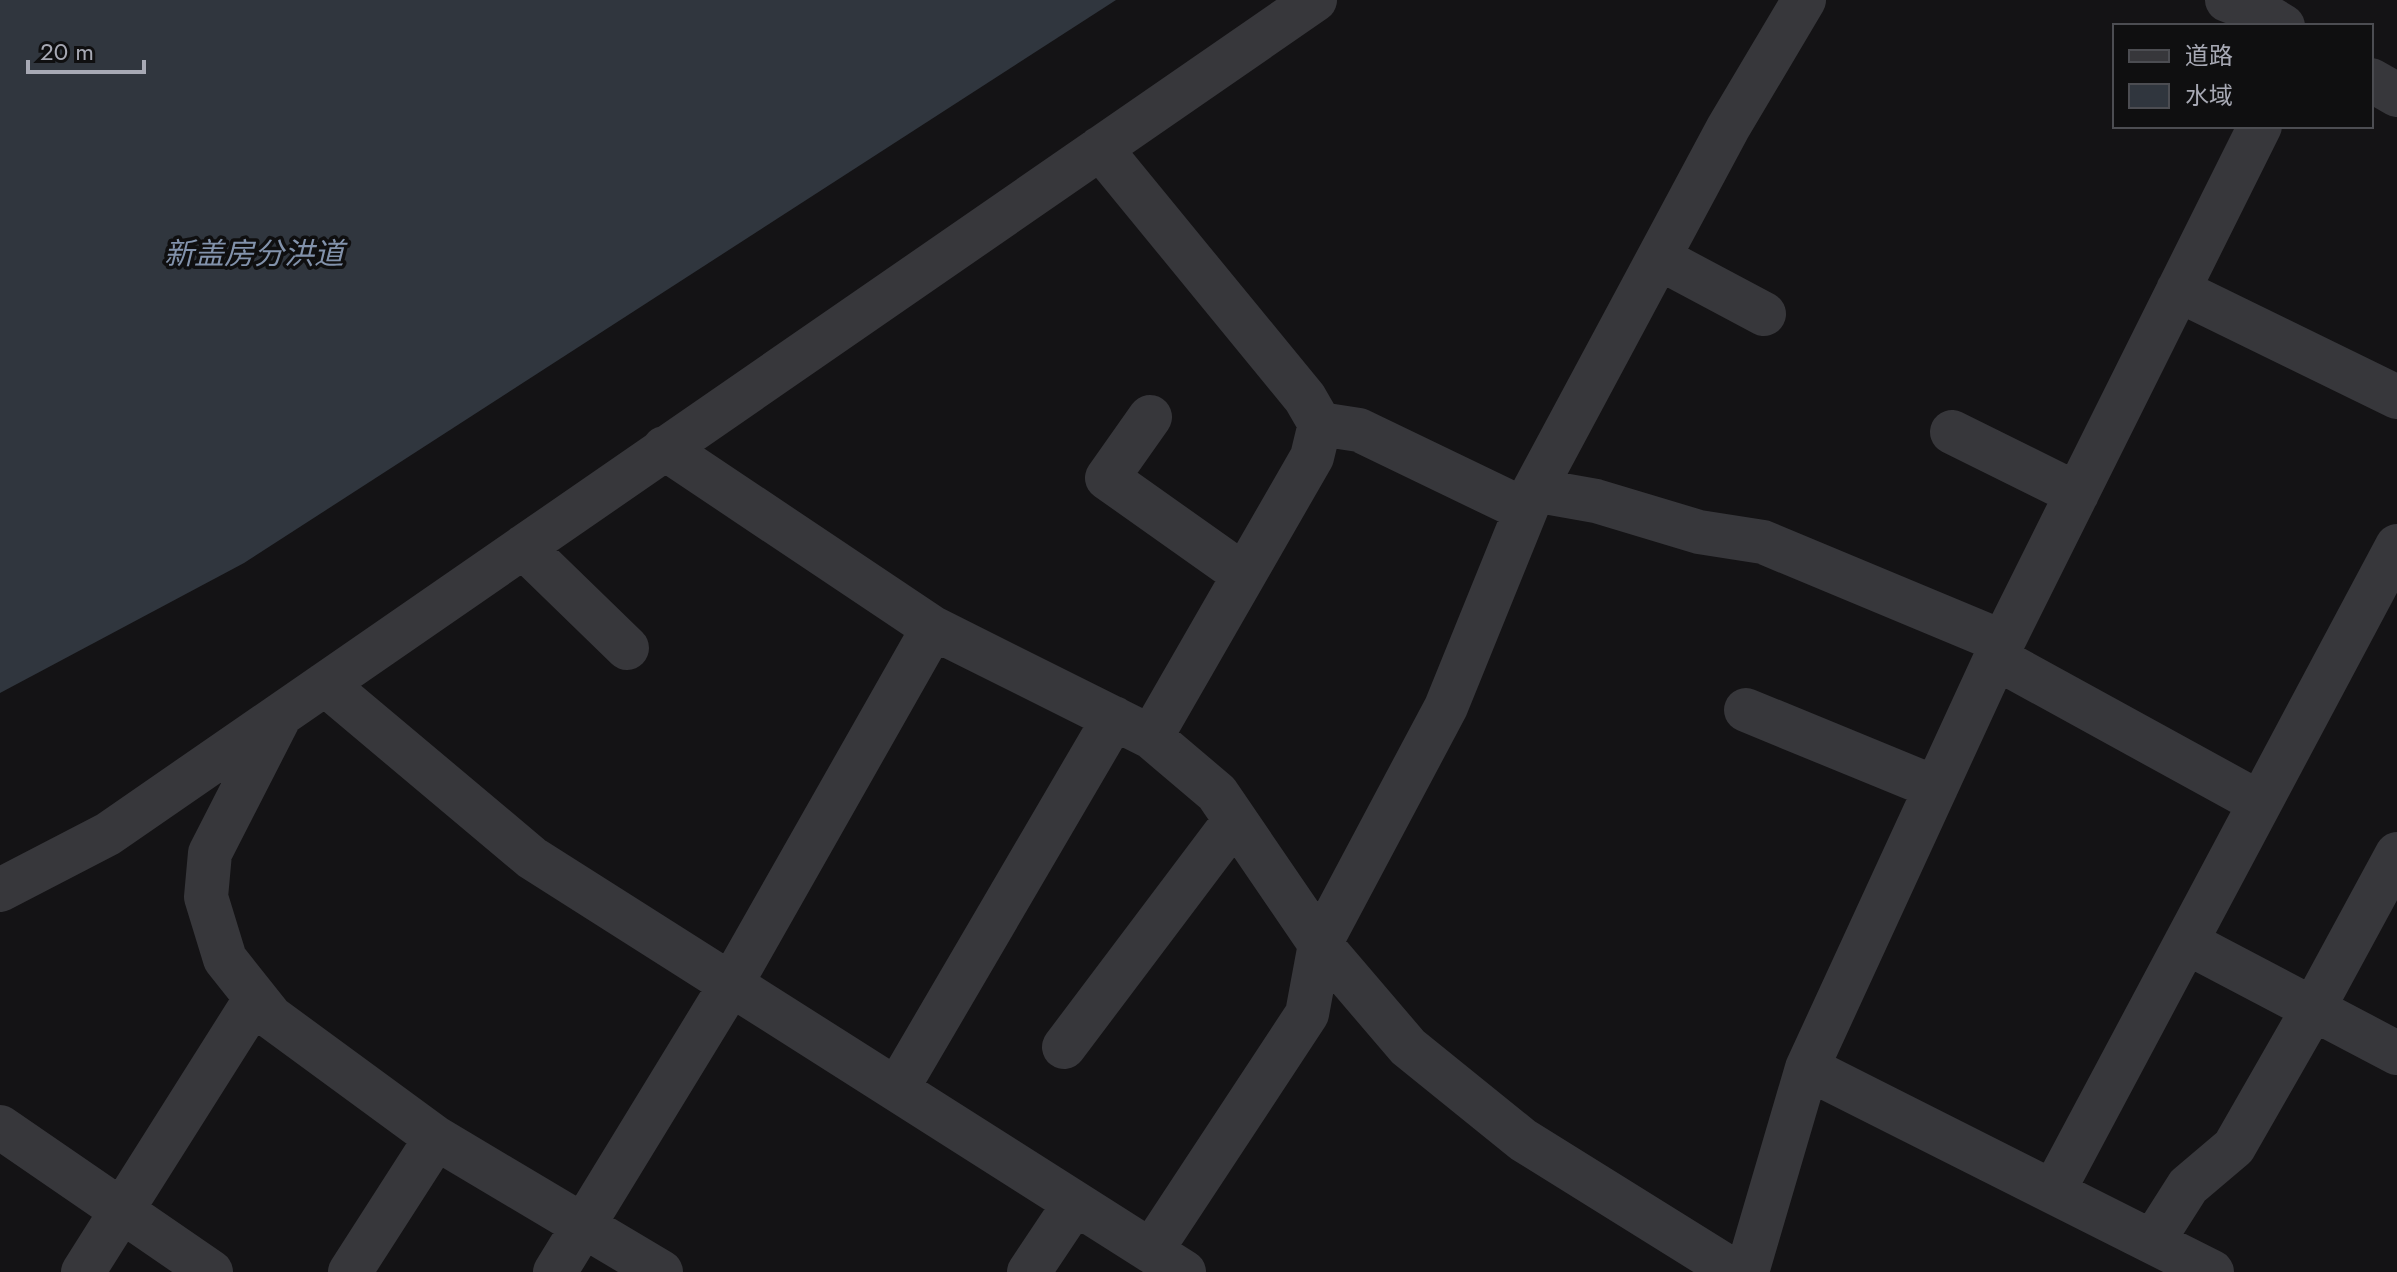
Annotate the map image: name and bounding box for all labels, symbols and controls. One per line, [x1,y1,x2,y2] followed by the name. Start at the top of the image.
[28,24,144,74] scale bar
[2113,24,2373,128] legend
[40,34,94,69] text: 20 m
[2185,38,2233,73] text: 道路
[2185,78,2233,113] text: 水域
[164,232,348,275] water label: 新盖房分洪道

